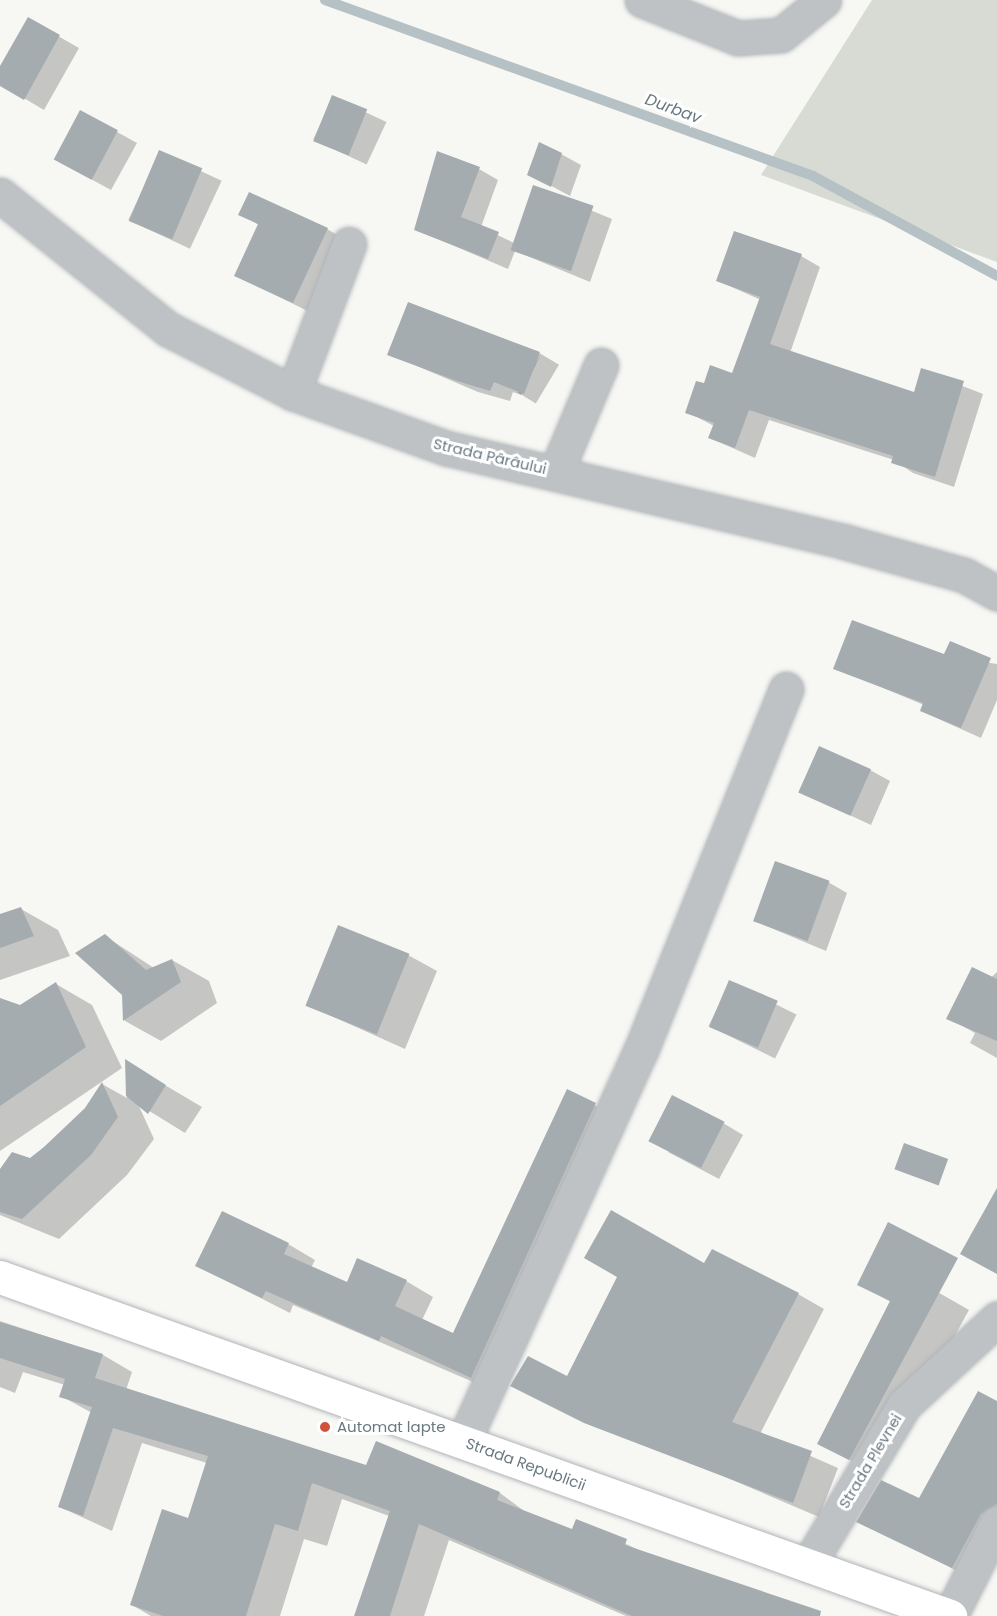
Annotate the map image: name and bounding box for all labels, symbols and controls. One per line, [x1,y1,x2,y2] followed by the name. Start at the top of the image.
[642,90,704,128] water label: Durbav
[432,434,548,478] street label: Strada Pârâului
[835,1411,905,1511] street label: Strada Plevnei
[337,1418,446,1436] place label: Automat lapte
[318,1420,332,1434] marker: Automat lapte
[464,1434,588,1494] street label: Strada Republicii

